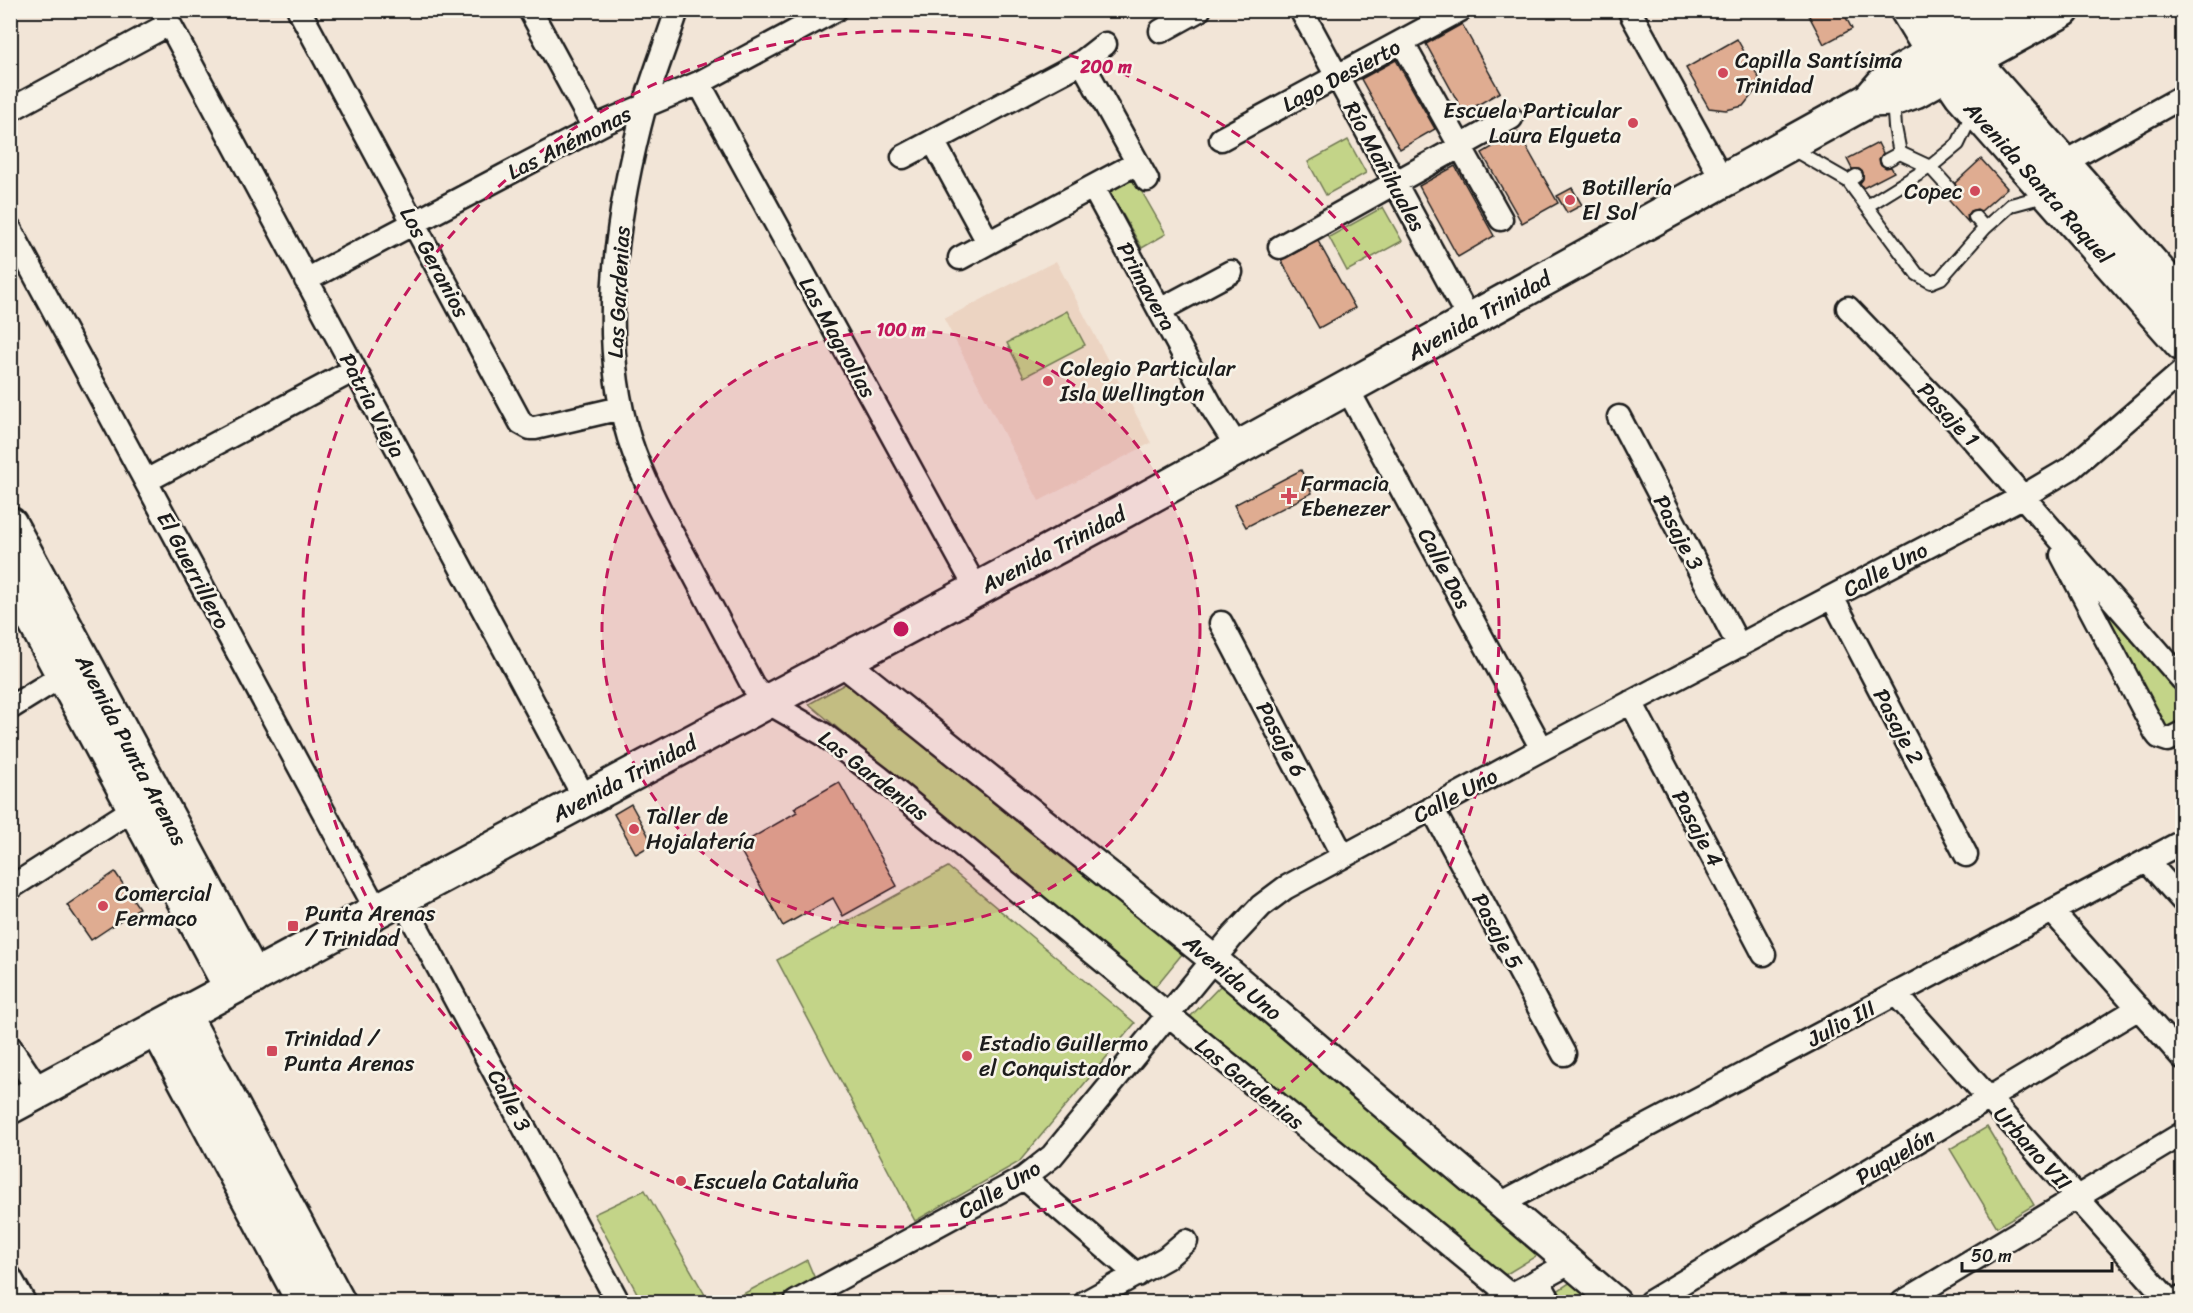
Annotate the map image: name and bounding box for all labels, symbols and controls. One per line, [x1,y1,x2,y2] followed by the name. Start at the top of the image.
[1275,28,1408,123] street label: Lago Desierto
[1735,41,1902,105] place label: Capilla Santísima Trinidad
[1079,51,1132,83] text: 200 m
[1716,66,1730,80] marker: Capilla Santísima Trinidad
[1443,91,1623,155] place label: Escuela Particular Laura Elgueta
[1953,91,2124,274] street label: Avenida Santa Raquel
[500,94,639,191] street label: Las Anémonas
[1333,94,1437,239] street label: Río Mañihuales
[1626,116,1640,130] marker: Escuela Particular Laura Elgueta
[1582,168,1672,232] place label: Botillería El Sol
[1904,172,1963,211] place label: Copec
[1968,184,1982,198] marker: Copec
[1563,193,1577,207] marker: Botillería El Sol
[389,199,481,326] street label: Los Geranios
[596,224,641,359] street label: Las Gardenias
[1106,234,1187,338] street label: Primavera
[1399,259,1560,372] street label: Avenida Trinidad
[788,269,888,406] street label: Las Magnolias
[877,314,926,346] text: 100 m
[328,346,417,465] street label: Patria Vieja
[1059,349,1237,413] place label: Colegio Particular Isla Wellington
[1908,372,1990,456] street label: Pasaje 1
[1041,374,1055,388] marker: Colegio Particular Isla Wellington
[1301,464,1392,528] place label: Farmacia Ebenezer
[1642,487,1715,577] street label: Pasaje 3
[1282,489,1296,503] marker: Farmacia Ebenezer
[973,494,1134,605] street label: Avenida Trinidad
[146,504,241,636] street label: El Guerrillero
[1407,520,1482,616] street label: Calle Dos
[1836,531,1935,608] street label: Calle Uno
[891,619,911,639] centre of rings
[64,646,199,854] street label: Avenida Punta Arenas
[1862,681,1935,772] street label: Pasaje 2
[1245,694,1318,784] street label: Pasaje 6
[810,719,938,832] street label: Las Gardenias
[544,723,705,834] street label: Avenida Trinidad
[1406,757,1505,834] street label: Calle Uno
[1661,783,1734,874] street label: Pasaje 4
[646,797,756,861] place label: Taller de Hojalatería
[627,822,641,836] marker: Taller de Hojalatería
[115,874,212,938] place label: Comercial Fermaco
[1461,886,1534,977] street label: Pasaje 5
[305,894,436,958] place label: Punta Arenas / Trinidad
[96,899,110,913] marker: Comercial Fermaco
[286,919,300,933] marker: Punta Arenas / Trinidad
[1173,923,1291,1031] street label: Avenida Uno
[1799,989,1883,1058] street label: Julio III
[284,1019,415,1083] place label: Trinidad / Punta Arenas
[979,1024,1148,1088] place label: Estadio Guillermo el Conquistador
[1186,1027,1314,1141] street label: Las Gardenias
[265,1044,279,1058] marker: Trinidad / Punta Arenas
[960,1049,974,1063] marker: Estadio Guillermo el Conquistador
[477,1062,542,1139] street label: Calle 3
[1983,1097,2082,1200] street label: Urbano VII
[1848,1117,1943,1196] street label: Puquelón
[950,1149,1049,1230] street label: Calle Uno
[693,1162,859,1201] place label: Escuela Cataluña
[674,1174,688,1188] marker: Escuela Cataluña
[1962,1235,2112,1273] scale bar
[1971,1240,2012,1272] text: 50 m

